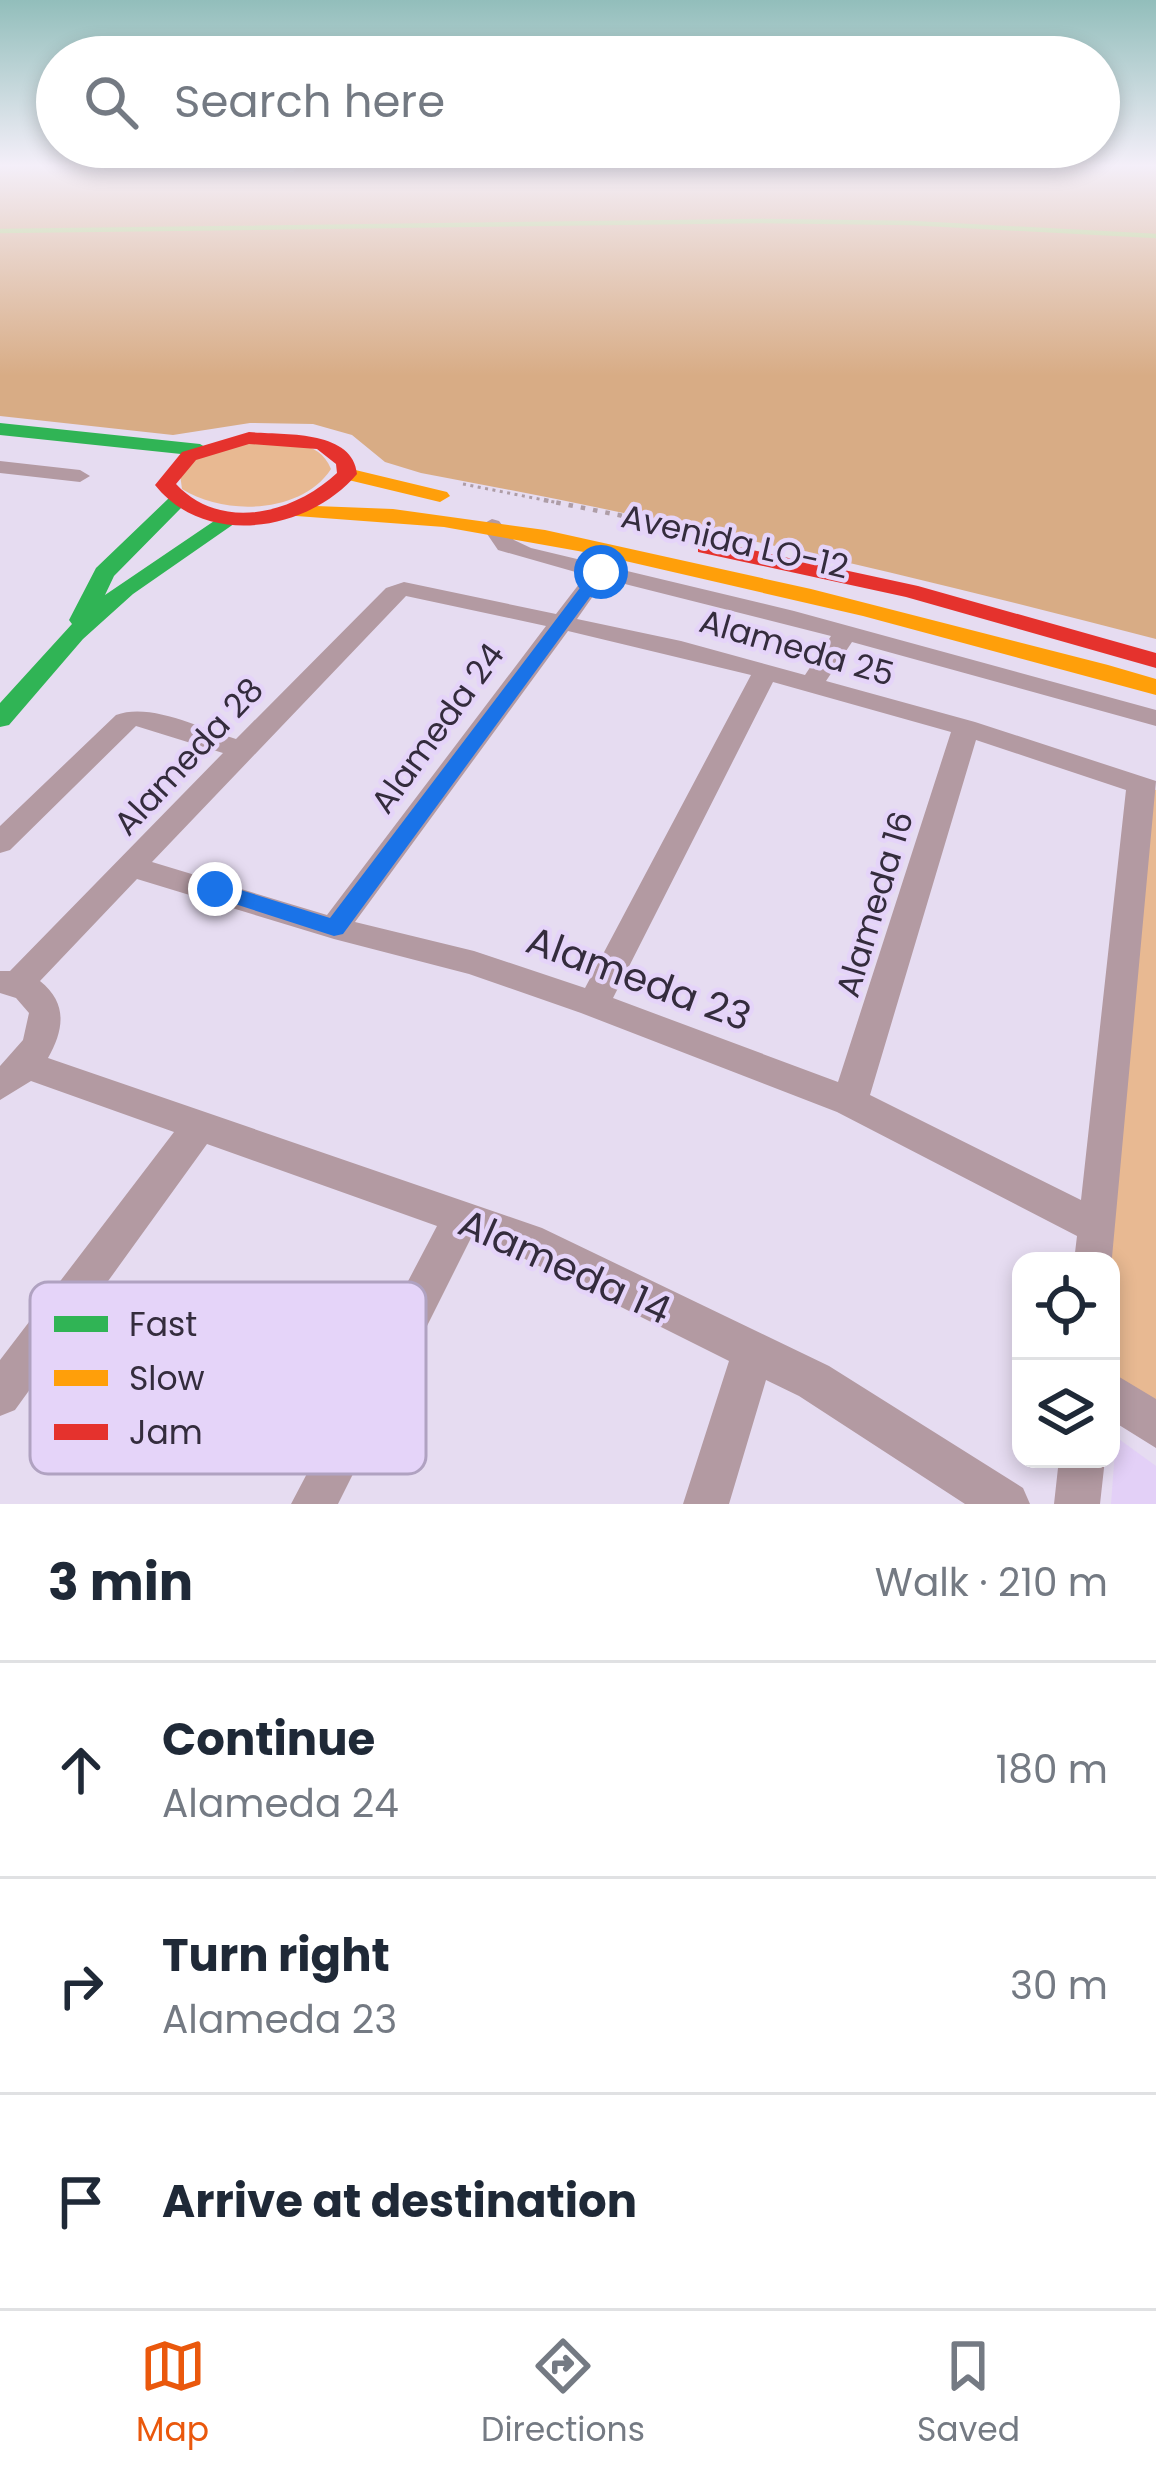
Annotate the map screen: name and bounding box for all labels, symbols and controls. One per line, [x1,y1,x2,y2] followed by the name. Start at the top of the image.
[36,36,1120,168] search box
[78,69,144,135] icon: search
[174,70,445,133] text: Search here
[617,493,853,590] street label: Avenida LO-12
[574,545,628,599] route start
[694,597,900,698] street label: Alameda 25
[360,633,515,823] street label: Alameda 24
[103,667,274,846] street label: Alameda 28
[824,805,925,1003] street label: Alameda 16
[188,862,242,916] route end
[519,912,759,1045] street label: Alameda 23
[450,1195,680,1338] street label: Alameda 14
[1012,1252,1120,1468] map controls
[1012,1252,1120,1360] button: locate
[30,1282,426,1474] legend
[129,1301,197,1348] text: Fast
[129,1355,205,1402] text: Slow
[1012,1360,1120,1468] button: layers
[129,1409,203,1456] text: Jam
[48,1546,193,1618] text: 3 min
[875,1555,1108,1610] text: Walk · 210 m
[162,1708,375,1771] text: Continue
[48,1737,114,1803] icon: ahead
[996,1742,1108,1797] text: 180 m
[162,1776,399,1831] text: Alameda 24
[162,1924,390,1987] text: Turn right
[48,1953,114,2019] icon: right
[1010,1958,1108,2013] text: 30 m
[162,1992,397,2047] text: Alameda 23
[48,2169,114,2235] icon: arrive
[162,2170,637,2233] text: Arrive at destination
[136,2333,209,2455] tab: Map
[481,2333,645,2455] tab: Directions
[917,2333,1020,2455] tab: Saved

